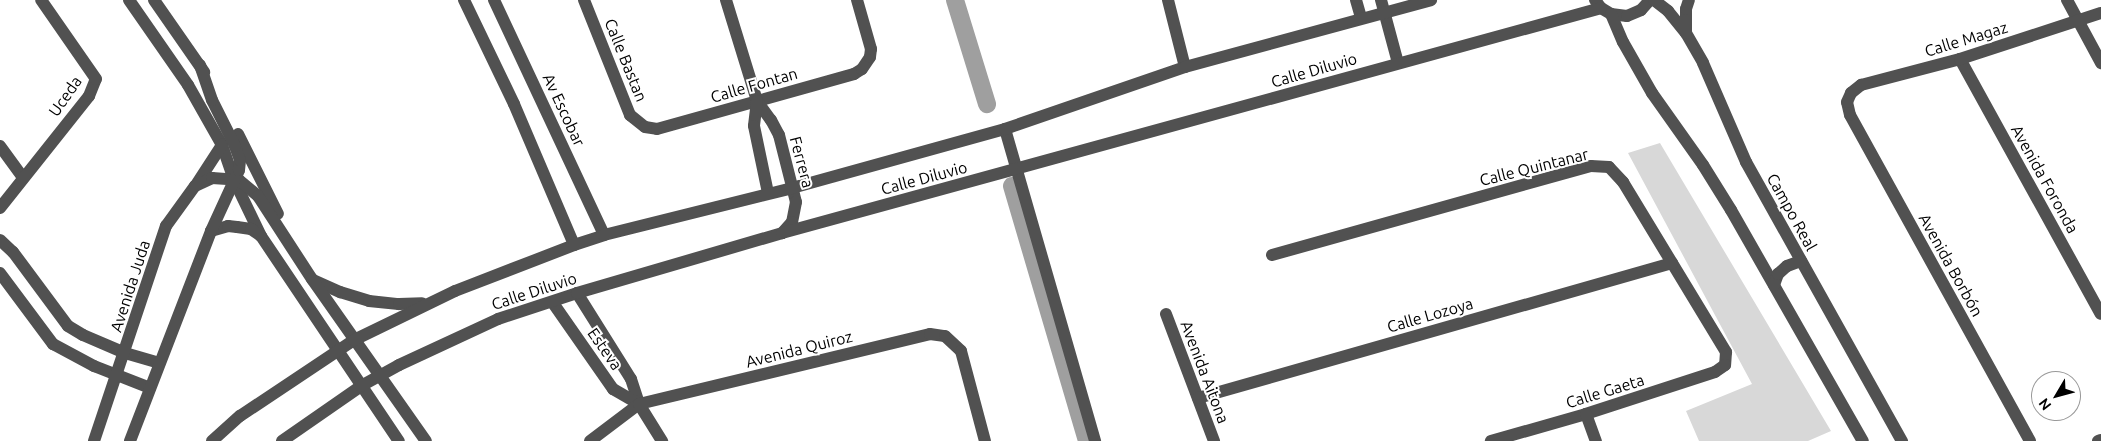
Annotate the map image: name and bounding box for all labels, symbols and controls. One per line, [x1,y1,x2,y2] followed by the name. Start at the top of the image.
[601,16,651,104] street label: Calle Bastan
[1922,17,2010,61] street label: Calle Magaz
[1269,49,1359,91] street label: Calle Diluvio
[708,63,800,107] street label: Calle Fontan
[539,71,589,149] street label: Av Escobar
[44,72,86,120] street label: Uceda
[2007,121,2083,237] street label: Avenida Foronda
[786,134,818,190] street label: Ferrera
[1478,144,1590,190] street label: Calle Quintanar
[879,157,969,199] street label: Calle Diluvio
[1763,170,1821,254] street label: Campo Real
[1915,210,1987,320] street label: Avenida Borbón
[106,238,154,334] street label: Avenida Juda
[489,268,579,314] street label: Calle Diluvio
[1385,294,1475,336] street label: Calle Lozoya
[1177,318,1233,426] street label: Avenida Aitona
[584,324,626,374] street label: Esteva
[744,326,854,372] street label: Avenida Quiroz
[1563,370,1647,412] street label: Calle Gaeta
[2031,371,2081,421] north arrow
[2035,395,2054,413] text: N

